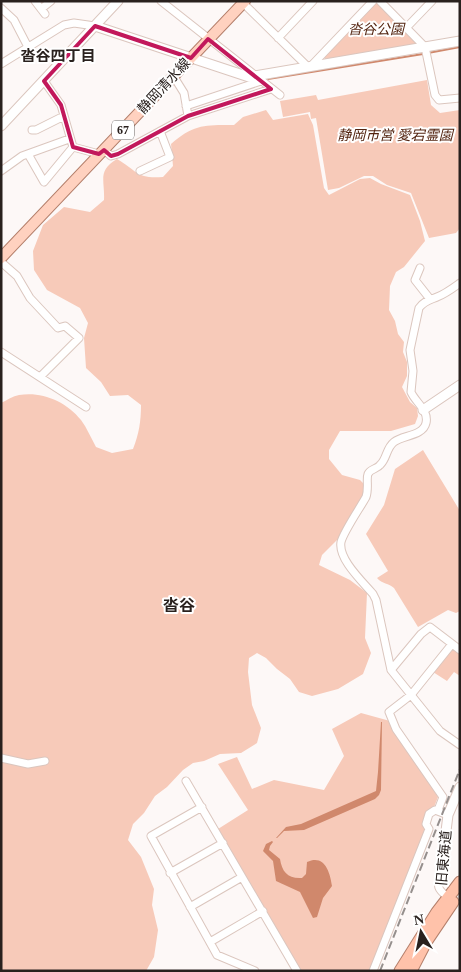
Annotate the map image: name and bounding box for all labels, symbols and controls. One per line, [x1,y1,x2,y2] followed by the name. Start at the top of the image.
[348,22,406,37] park label: 沓谷公園
[20,48,96,64] district label: 沓谷四丁目
[134,55,193,117] street label: 静岡清水線
[112,120,134,140] road number: 67
[337,128,455,143] park label: 静岡市営 愛宕霊園
[163,597,195,614] district label: 沓谷
[434,829,454,887] street label: 旧東海道
[396,907,446,957] north arrow
[413,911,425,928] text: N

